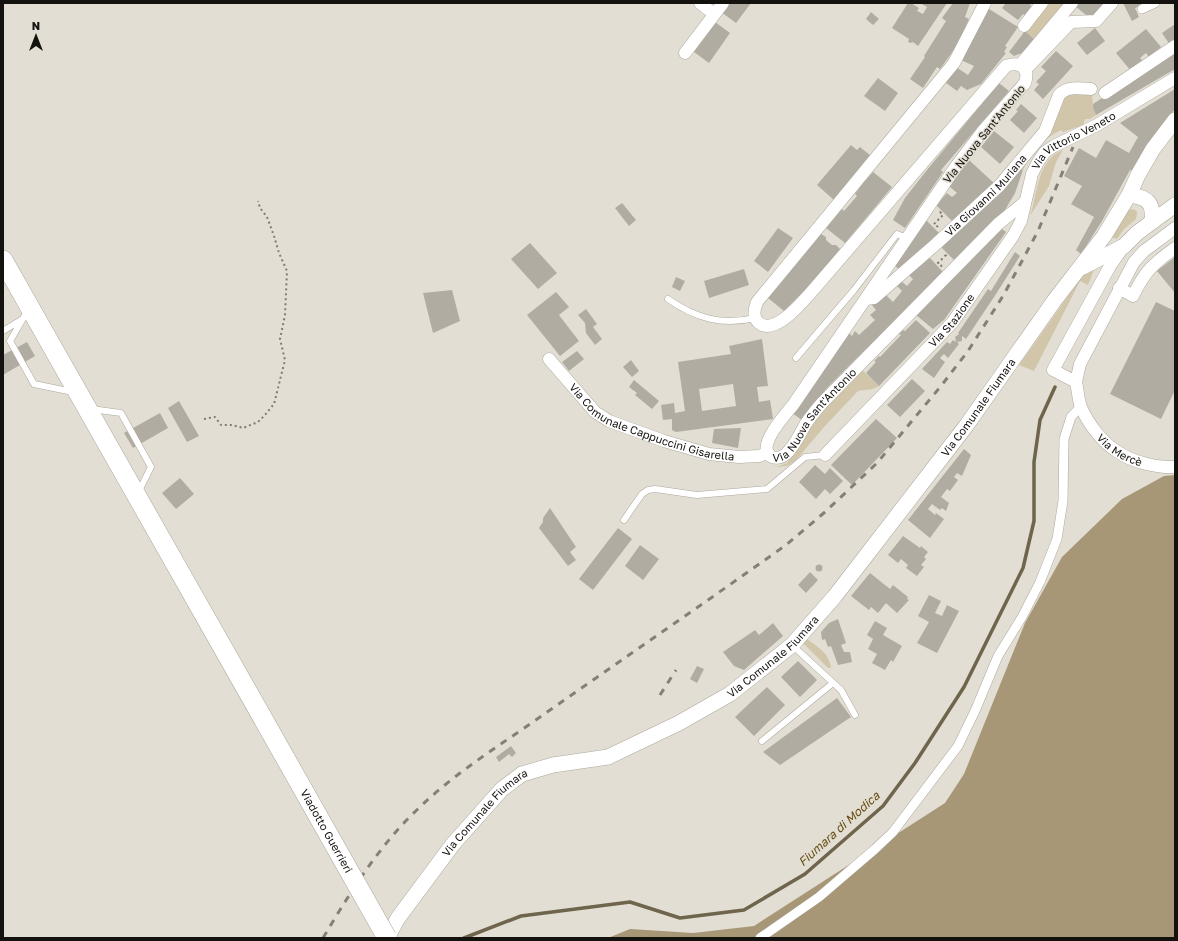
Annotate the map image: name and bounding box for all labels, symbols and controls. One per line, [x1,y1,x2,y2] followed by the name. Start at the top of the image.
[16,16,56,56] north arrow
[32,19,40,32] text: N
[940,82,1028,185] street label: Via Nuova Sant'Antonio
[1028,108,1118,171] street label: Via Vittorio Veneto
[942,151,1029,239] street label: Via Giovanni Muriana
[926,291,977,349] street label: Via Stazione
[938,356,1018,459] street label: Via Comunale Fiumara
[773,365,859,464] street label: Via Nuova Sant'Antonio
[567,380,735,463] street label: Via Comunale Cappuccini Gisarella
[1095,431,1144,468] street label: Via Mercè
[724,613,821,700] street label: Via Comunale Fiumara
[439,766,529,859] street label: Via Comunale Fiumara
[298,787,356,875] street label: Viadotto Guerrieri
[795,787,883,869] water label: Fiumara di Modica

